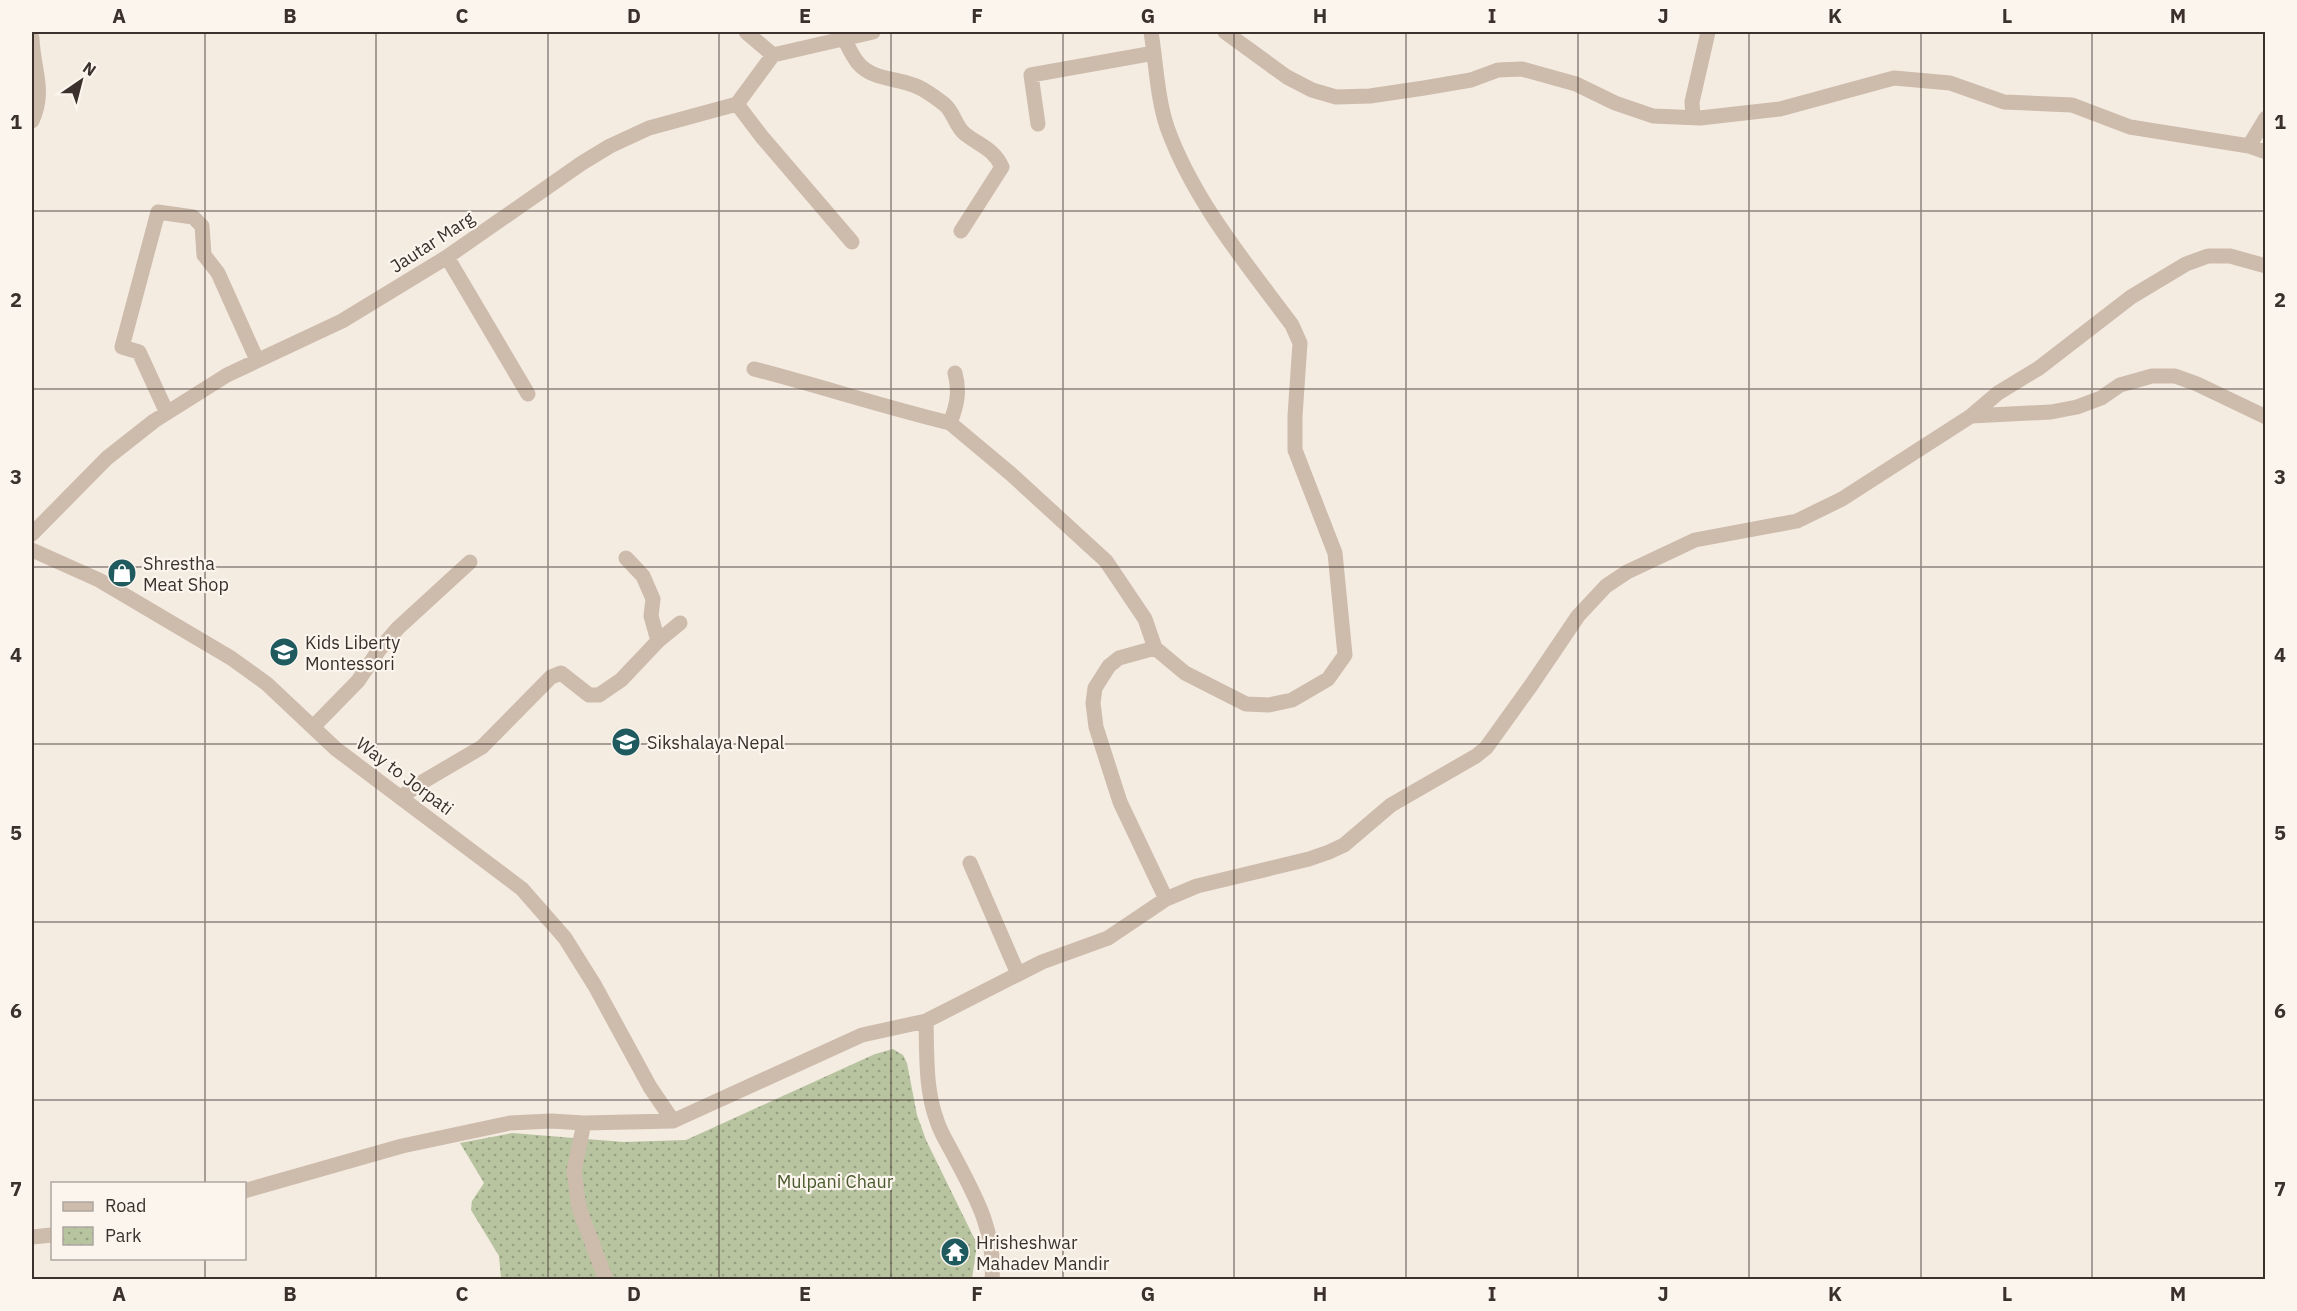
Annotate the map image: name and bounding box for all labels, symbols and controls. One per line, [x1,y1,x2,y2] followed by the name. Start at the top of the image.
[112,2,126,29] text: A
[283,2,297,29] text: B
[455,2,469,29] text: C
[627,2,641,29] text: D
[799,2,811,29] text: E
[971,2,983,29] text: F
[1141,2,1155,29] text: G
[1313,2,1327,29] text: H
[1488,2,1496,29] text: I
[1657,2,1669,29] text: J
[1828,2,1842,29] text: K
[2002,2,2012,29] text: L
[2170,2,2186,29] text: M
[51,51,111,111] north arrow
[79,57,100,80] text: N
[10,108,22,135] text: 1
[2274,108,2286,135] text: 1
[386,206,479,278] street label: Jautar Marg
[10,286,22,313] text: 2
[2274,286,2286,313] text: 2
[10,463,22,490] text: 3
[2274,463,2286,490] text: 3
[143,552,229,596] place label: Shrestha Meat Shop
[106,557,138,589] shop icon: Shrestha Meat Shop
[305,631,400,675] place label: Kids Liberty Montessori
[268,636,300,668] school or university icon: Kids Liberty Montessori
[10,641,22,668] text: 4
[2274,641,2286,668] text: 4
[610,726,642,758] school or university icon: Sikshalaya Nepal
[647,731,785,754] place label: Sikshalaya Nepal
[352,732,458,820] street label: Way to Jorpati
[10,819,22,846] text: 5
[2274,819,2286,846] text: 5
[10,997,22,1024] text: 6
[2274,997,2286,1024] text: 6
[777,1170,894,1193] park label: Mulpani Chaur
[10,1175,22,1202] text: 7
[2274,1175,2286,1202] text: 7
[51,1182,246,1260] legend
[105,1194,146,1217] text: Road
[105,1224,142,1247] text: Park
[976,1231,1110,1275] place label: Hrisheshwar Mahadev Mandir
[939,1236,971,1268] temple icon: Hrisheshwar Mahadev Mandir
[112,1280,126,1307] text: A
[283,1280,297,1307] text: B
[455,1280,469,1307] text: C
[627,1280,641,1307] text: D
[799,1280,811,1307] text: E
[971,1280,983,1307] text: F
[1141,1280,1155,1307] text: G
[1313,1280,1327,1307] text: H
[1488,1280,1496,1307] text: I
[1657,1280,1669,1307] text: J
[1828,1280,1842,1307] text: K
[2002,1280,2012,1307] text: L
[2170,1280,2186,1307] text: M

